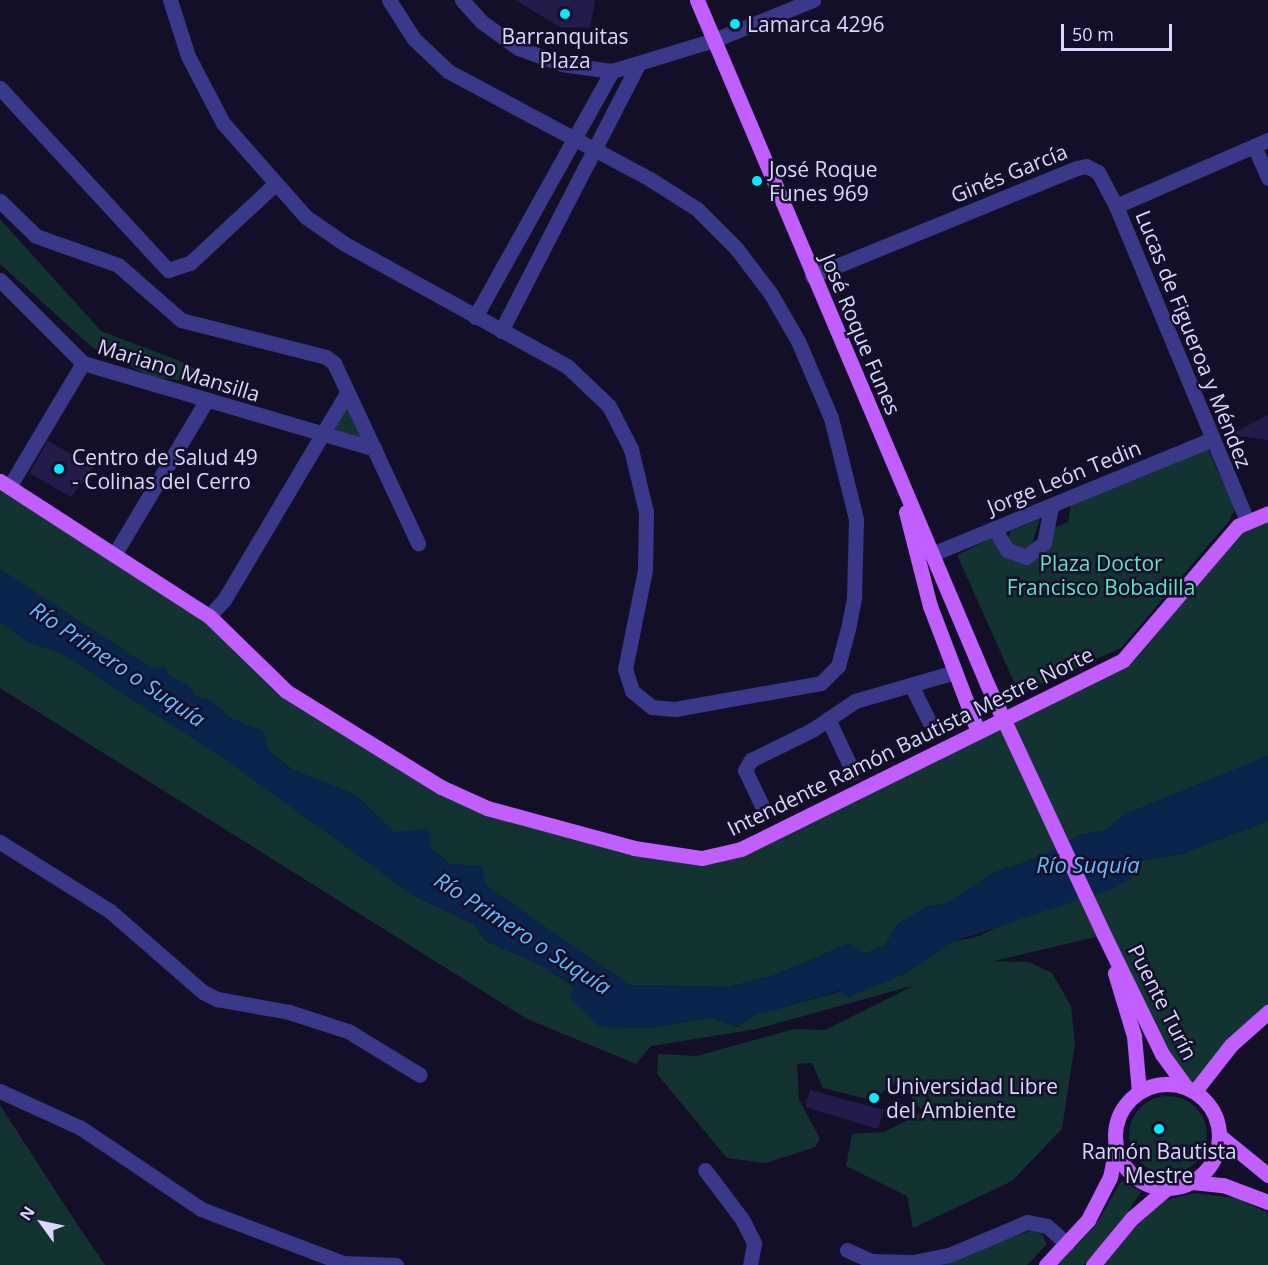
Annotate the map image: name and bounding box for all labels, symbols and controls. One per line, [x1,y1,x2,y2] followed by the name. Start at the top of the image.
[558,7,572,21] marker: Barranquitas Plaza
[747,11,885,37] place label: Lamarca 4296
[1064,12,1175,50] scale bar
[728,17,742,31] marker: Lamarca 4296
[1072,22,1114,46] text: 50 m
[501,23,629,73] place label: Barranquitas Plaza
[947,138,1071,208] street label: Ginés García
[769,156,878,206] place label: José Roque Funes 969
[750,174,764,188] marker: José Roque Funes 969
[1131,206,1257,472] street label: Lucas de Figueroa y Méndez
[816,250,906,418] street label: José Roque Funes
[95,333,263,407] street label: Mariano Mansilla
[983,435,1145,519] street label: Jorge León Tedin
[72,444,258,494] place label: Centro de Salud 49 - Colinas del Cerro
[50,460,68,478] marker: Centro de Salud 49 - Colinas del Cerro
[1007,550,1195,600] park label: Plaza Doctor Francisco Bobadilla
[26,596,210,732] water label: Río Primero o Suquía
[723,641,1097,841] street label: Intendente Ramón Bautista Mestre Norte
[1036,852,1140,878] water label: Río Suquía
[430,866,616,1000] water label: Río Primero o Suquía
[1123,940,1203,1064] street label: Puente Turín
[886,1073,1058,1123] place label: Universidad Libre del Ambiente
[867,1091,881,1105] marker: Universidad Libre del Ambiente
[1152,1122,1166,1136] marker: Ramón Bautista Mestre
[1081,1138,1237,1188] place label: Ramón Bautista Mestre
[12,1193,72,1253] north arrow
[14,1202,40,1225] text: N

